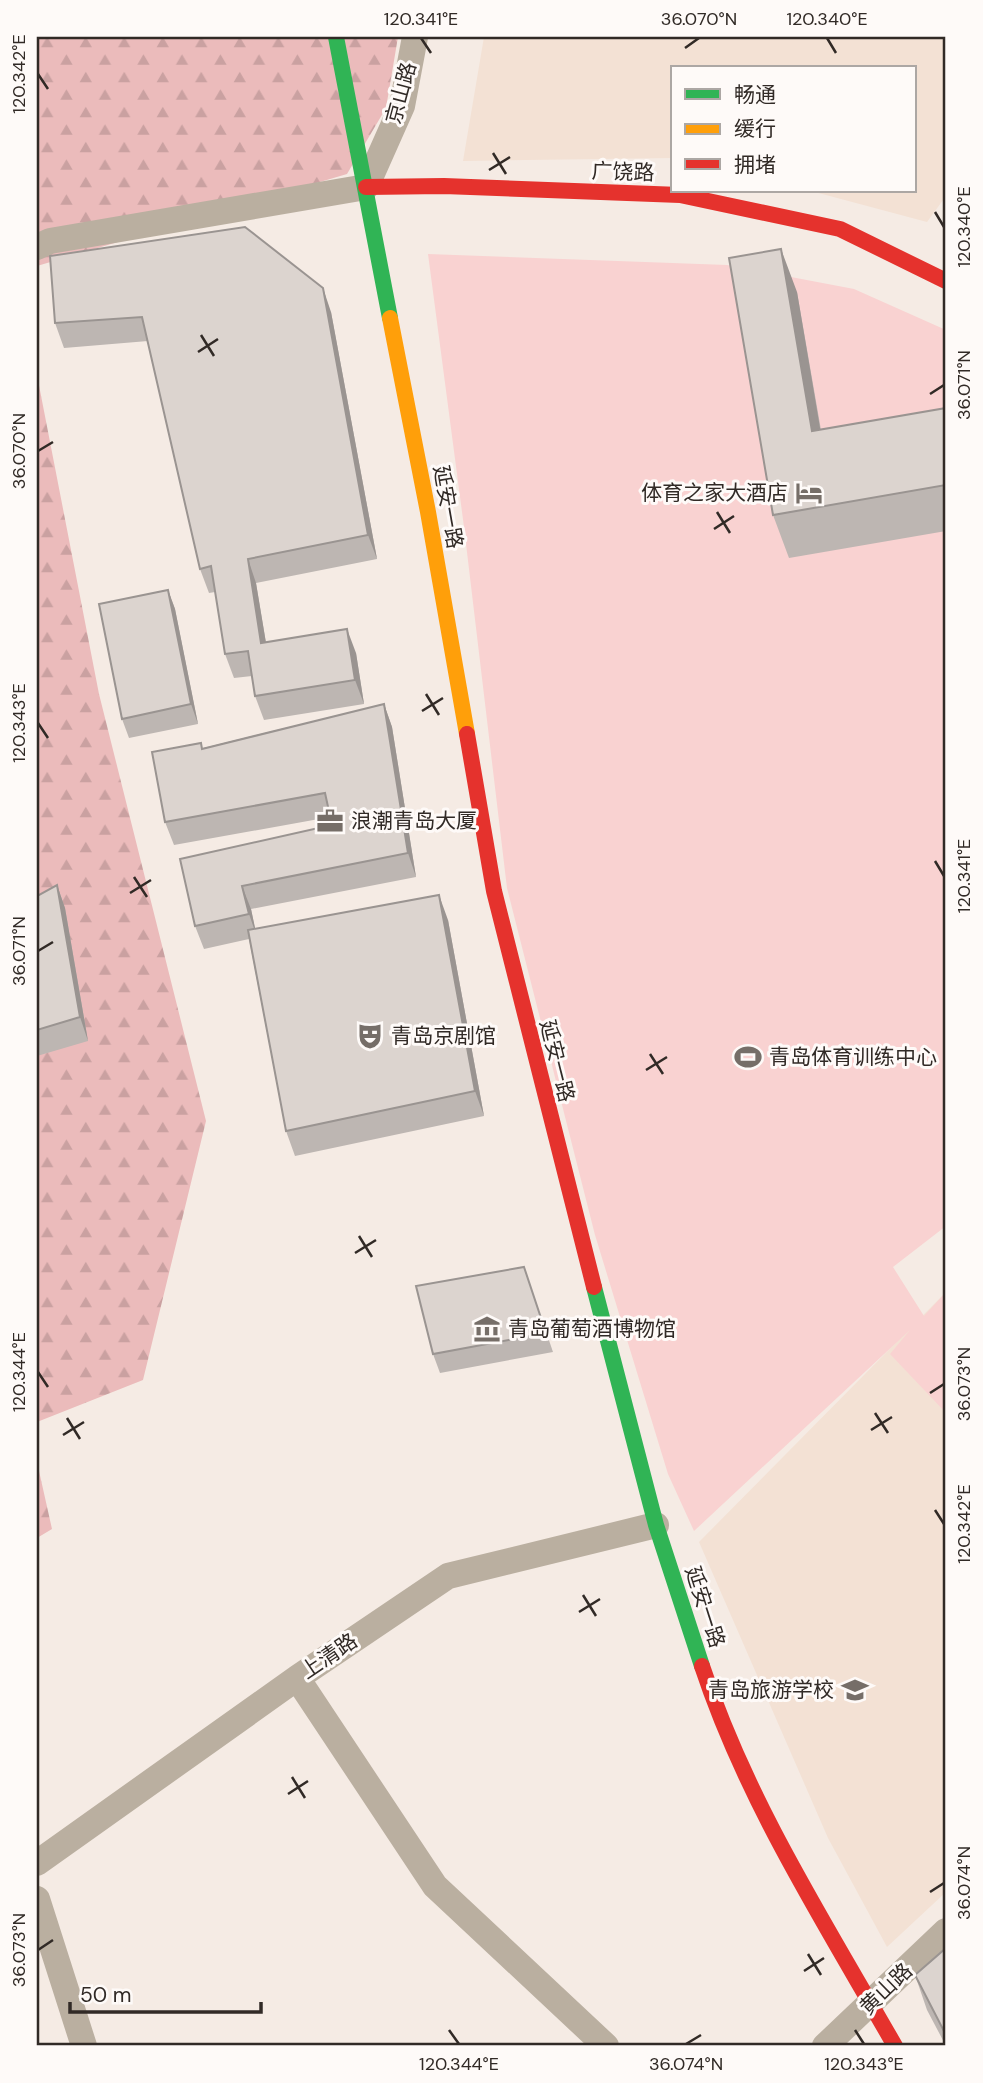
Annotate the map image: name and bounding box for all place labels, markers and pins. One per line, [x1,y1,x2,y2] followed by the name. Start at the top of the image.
[794,478,824,508] hotel icon: 体育之家大酒店
[641,479,788,507] place label: 体育之家大酒店
[315,806,345,836] office icon: 浪潮青岛大厦
[351,807,477,835] place label: 浪潮青岛大厦
[355,1021,385,1051] theatre icon: 青岛京剧馆
[391,1022,496,1050] place label: 青岛京剧馆
[733,1042,763,1072] sports icon: 青岛体育训练中心
[769,1043,937,1071] place label: 青岛体育训练中心
[472,1314,502,1344] museum icon: 青岛葡萄酒博物馆
[508,1315,676,1343] place label: 青岛葡萄酒博物馆
[840,1675,870,1705] school or university icon: 青岛旅游学校
[708,1676,834,1704] place label: 青岛旅游学校

